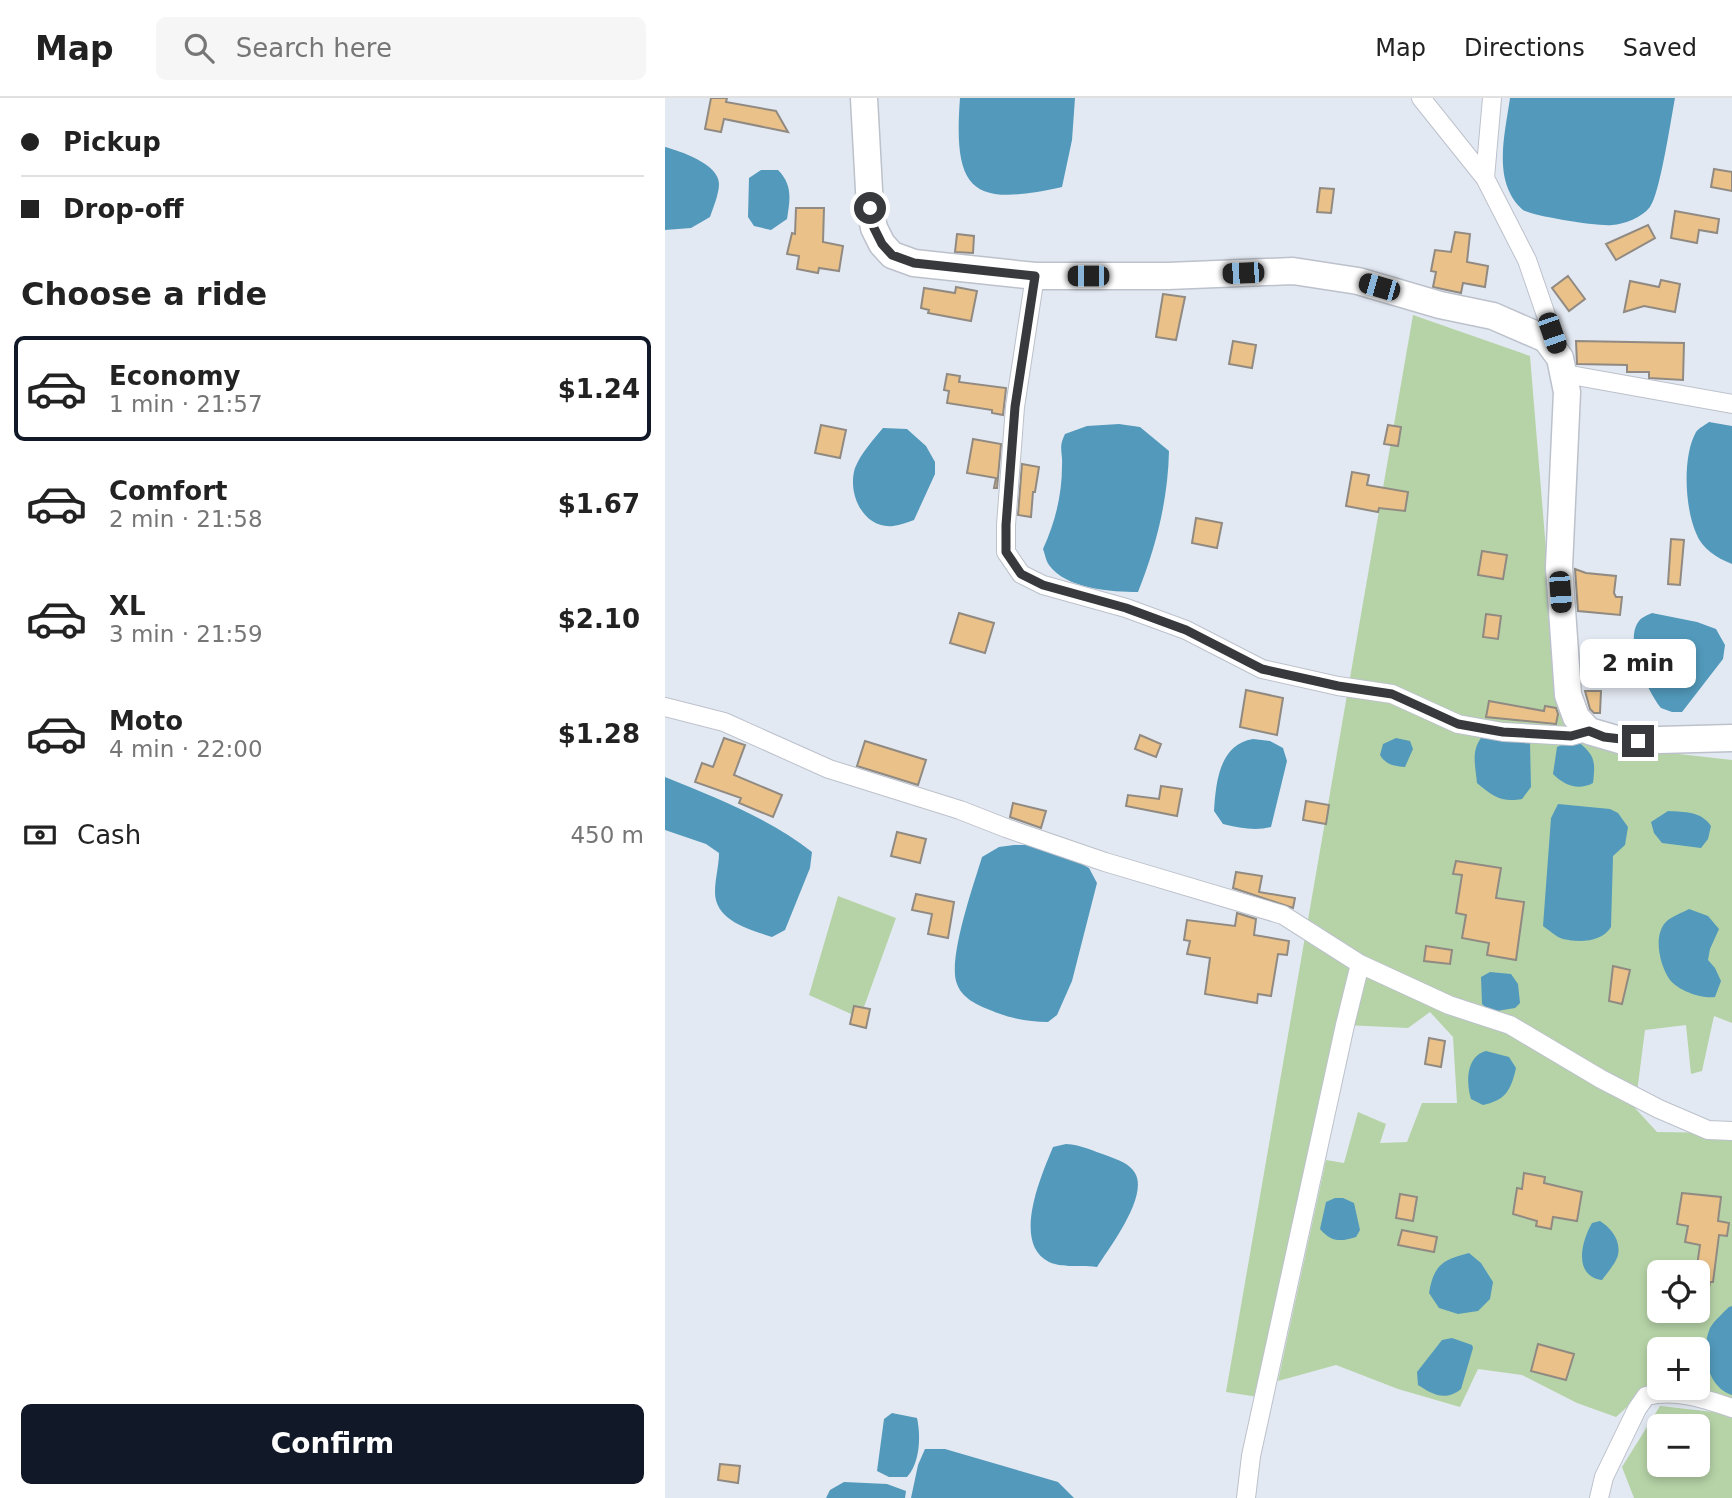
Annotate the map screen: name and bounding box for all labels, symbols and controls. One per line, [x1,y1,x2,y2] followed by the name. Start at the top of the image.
[156,17,646,80] search box
[35,29,114,68] text: Map
[180,29,218,67] icon: search
[236,33,392,63] text: Search here
[1375,34,1426,62] text: Map
[1464,34,1585,62] text: Directions
[1623,34,1697,62] text: Saved
[63,127,161,157] text: Pickup
[854,192,886,224] route start
[63,194,184,224] text: Drop-off
[1222,262,1265,284] car
[1068,266,1110,287] car
[1356,271,1403,303] car
[21,275,267,313] text: Choose a ride
[1536,310,1569,356] car
[25,357,88,420] icon: car
[109,361,240,391] text: Economy
[558,374,640,404] text: $1.24
[109,391,263,417] text: 1 min · 21:57
[25,472,88,535] icon: car
[109,476,227,506] text: Comfort
[558,489,640,519] text: $1.67
[109,506,263,532] text: 2 min · 21:58
[1549,570,1572,614] car
[25,587,88,650] icon: car
[109,591,146,621] text: XL
[558,604,640,634] text: $2.10
[109,621,263,647] text: 3 min · 21:59
[1580,640,1696,688] callout: 2 min
[1602,650,1674,676] text: 2 min
[25,702,88,765] icon: car
[109,706,183,736] text: Moto
[558,719,640,749] text: $1.28
[1622,725,1654,757] route end
[109,736,263,762] text: 4 min · 22:00
[21,816,59,854] icon: cash
[77,820,141,850] text: Cash
[570,822,644,848] text: 450 m
[1647,1260,1710,1477] map controls
[1647,1260,1710,1323] button: locate
[1647,1337,1710,1400] button: +
[21,1404,644,1484] button: Confirm
[1647,1414,1710,1477] button: −

